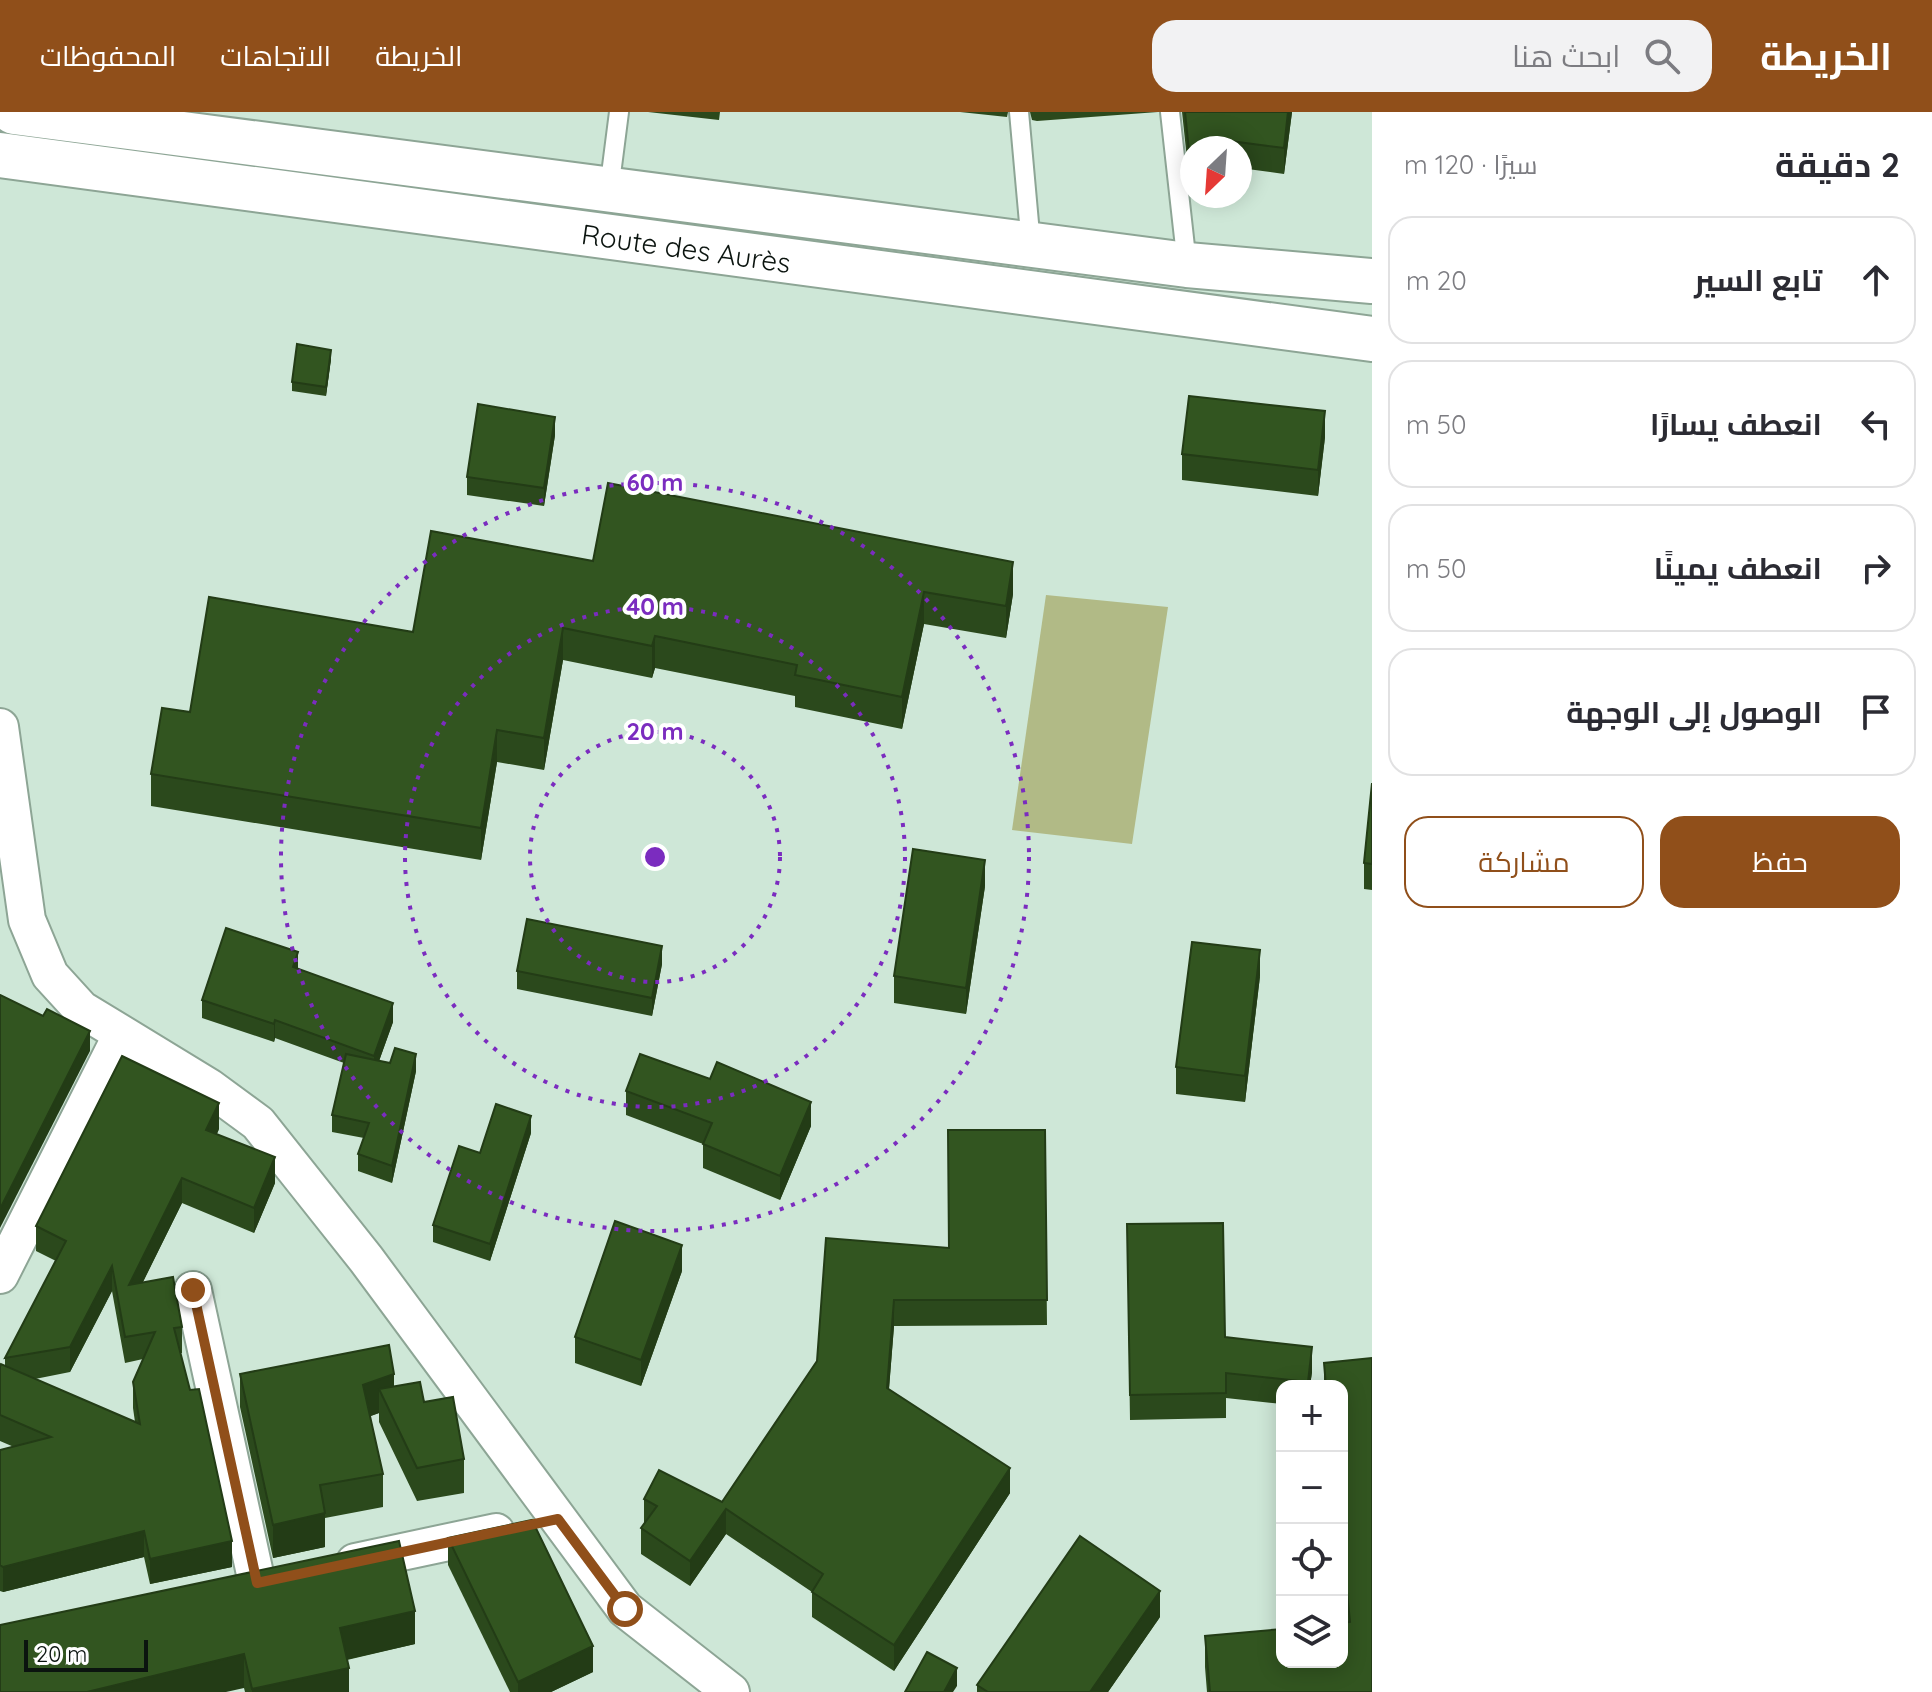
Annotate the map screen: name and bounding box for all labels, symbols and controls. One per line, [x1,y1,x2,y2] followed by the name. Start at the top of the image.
[1152,20,1712,92] search box
[1760,32,1892,80] text: الخريطة
[1640,34,1684,78] icon: search
[1512,37,1620,75] text: ابحث هنا
[40,38,176,73] text: المحفوظات
[220,38,331,73] text: الاتجاهات
[375,38,463,73] text: الخريطة
[1180,136,1252,208] north arrow
[1775,143,1900,186] text: 2 دقيقة
[1404,148,1538,181] text: سيرًا · 120 m
[579,216,793,280] street label: Route des Aurès
[1854,258,1898,302] icon: ahead
[1694,261,1822,299] text: تابع السير
[1406,264,1467,297] text: 20 m
[1854,402,1898,446] icon: left
[1650,405,1822,443] text: انعطف يسارًا
[1406,408,1466,441] text: 50 m
[627,467,683,497] text: 60 m
[1854,546,1898,590] icon: right
[1654,549,1822,587] text: انعطف يمينًا
[1406,552,1466,585] text: 50 m
[626,591,684,621] text: 40 m
[1854,690,1898,734] icon: arrive
[1566,693,1822,731] text: الوصول إلى الوجهة
[626,716,684,746] text: 20 m
[1404,816,1644,908] button: مشاركة
[1660,816,1900,908] button: حفظ
[641,843,669,871] centre of rings
[175,1272,211,1308] route end
[1276,1380,1348,1668] map controls
[1276,1380,1348,1452] button: +
[1276,1452,1348,1524] button: −
[1276,1524,1348,1596] button: locate
[607,1591,643,1627] route start
[1276,1596,1348,1668] button: layers
[24,1636,148,1672] scale bar
[36,1640,87,1668] text: 20 m

